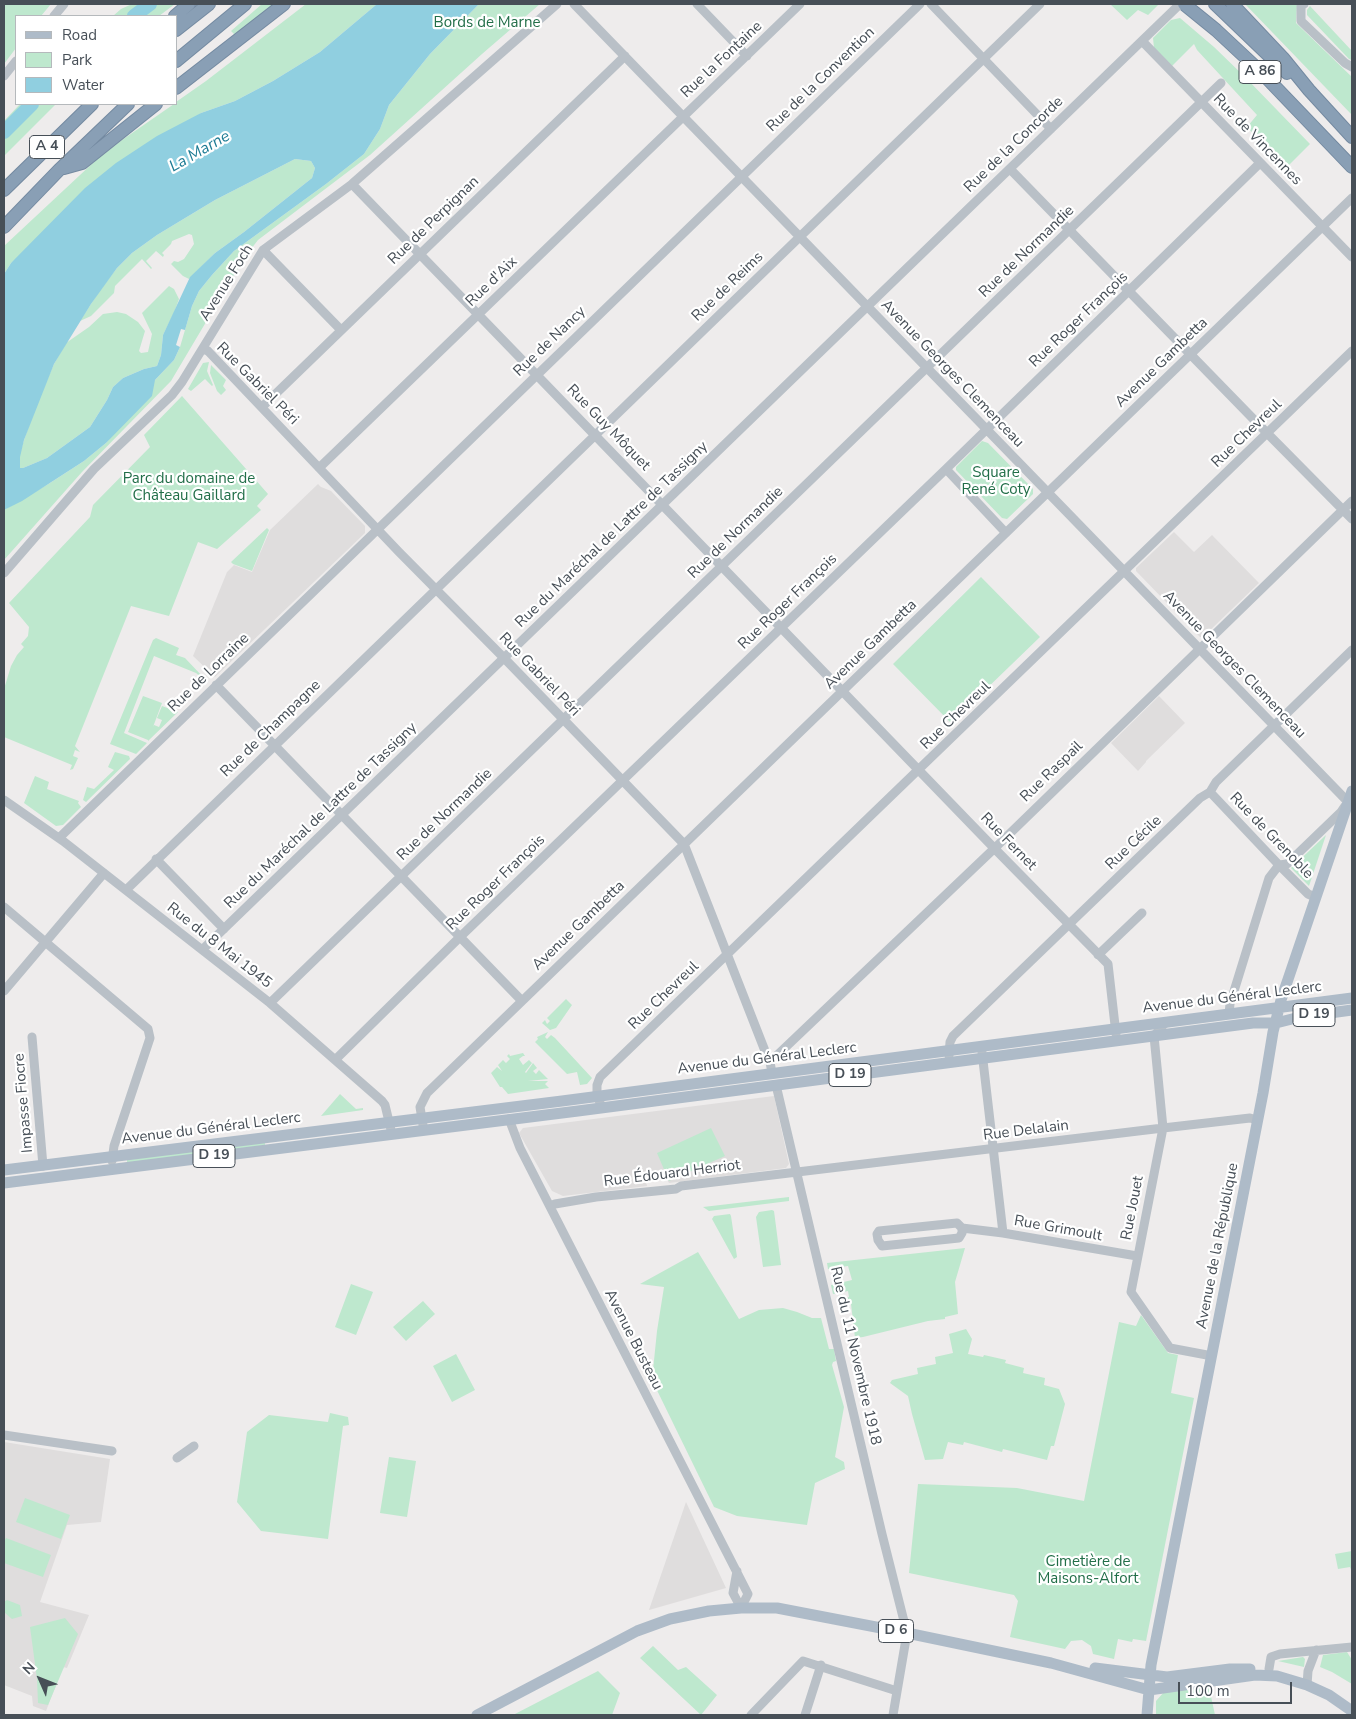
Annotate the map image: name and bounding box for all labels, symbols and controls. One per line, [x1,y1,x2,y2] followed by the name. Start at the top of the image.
[434,14,540,32] park label: Bords de Marne
[15,15,178,105] legend
[678,18,766,102] street label: Rue la Fontaine
[763,24,879,136] street label: Rue de la Convention
[62,25,97,45] text: Road
[62,50,92,70] text: Park
[1239,61,1281,84] road number: A 86
[62,75,104,95] text: Water
[1209,91,1305,189] street label: Rue de Vincennes
[961,93,1067,197] street label: Rue de la Concorde
[166,127,234,177] water label: La Marne
[30,136,64,158] road number: A 4
[385,173,483,269] street label: Rue de Perpignan
[976,202,1078,302] street label: Rue de Normandie
[196,241,258,325] street label: Avenue Foch
[689,248,767,326] street label: Rue de Reims
[463,253,521,311] street label: Rue d'Aix
[1026,268,1132,372] street label: Rue Roger François
[877,296,1027,452] street label: Avenue Georges Clemenceau
[510,303,590,381] street label: Rue de Nancy
[1112,314,1212,412] street label: Avenue Gambetta
[212,339,302,429] street label: Rue Gabriel Péri
[562,381,654,475] street label: Rue Guy Môquet
[1208,396,1286,472] street label: Rue Chevreul
[512,438,712,632] street label: Rue du Maréchal de Lattre de Tassigny
[961,464,1031,499] park label: Square René Coty
[123,470,255,505] park label: Parc du domaine de Château Gaillard
[685,483,787,583] street label: Rue de Normandie
[735,550,841,654] street label: Rue Roger François
[1159,587,1309,743] street label: Avenue Georges Clemenceau
[821,596,921,694] street label: Avenue Gambetta
[165,630,253,716] street label: Rue de Lorraine
[495,630,583,720] street label: Rue Gabriel Péri
[217,677,325,781] street label: Rue de Champagne
[917,678,995,754] street label: Rue Chevreul
[221,719,421,913] street label: Rue du Maréchal de Lattre de Tassigny
[1017,738,1087,806] street label: Rue Raspail
[394,765,496,865] street label: Rue de Normandie
[1225,789,1317,883] street label: Rue de Grenoble
[976,809,1040,875] street label: Rue Fernet
[1102,812,1166,874] street label: Rue Cécile
[443,831,549,935] street label: Rue Roger François
[529,877,629,975] street label: Avenue Gambetta
[163,899,275,993] street label: Rue du 8 Mai 1945
[625,958,703,1034] street label: Rue Chevreul
[1141,978,1323,1018] street label: Avenue du Général Leclerc
[1293,1004,1335,1026] road number: D 19
[676,1039,858,1079] street label: Avenue du Général Leclerc
[11,1052,37,1154] street label: Impasse Fiocre
[829,1064,871,1086] road number: D 19
[120,1109,302,1149] street label: Avenue du Général Leclerc
[982,1117,1070,1145] street label: Rue Delalain
[193,1144,235,1168] road number: D 19
[603,1157,741,1191] street label: Rue Édouard Herriot
[1193,1162,1243,1330] street label: Avenue de la République
[1118,1174,1148,1242] street label: Rue Jouet
[1013,1212,1103,1246] street label: Rue Grimoult
[826,1265,884,1447] street label: Rue du 11 Novembre 1918
[600,1287,666,1393] street label: Avenue Busteau
[1037,1553,1139,1588] park label: Cimetière de Maisons-Alfort
[878,1620,914,1642] road number: D 6
[15,1654,65,1704] north arrow
[18,1658,39,1679] text: N
[1181,1672,1295,1704] scale bar
[1186,1681,1230,1701] text: 100 m

